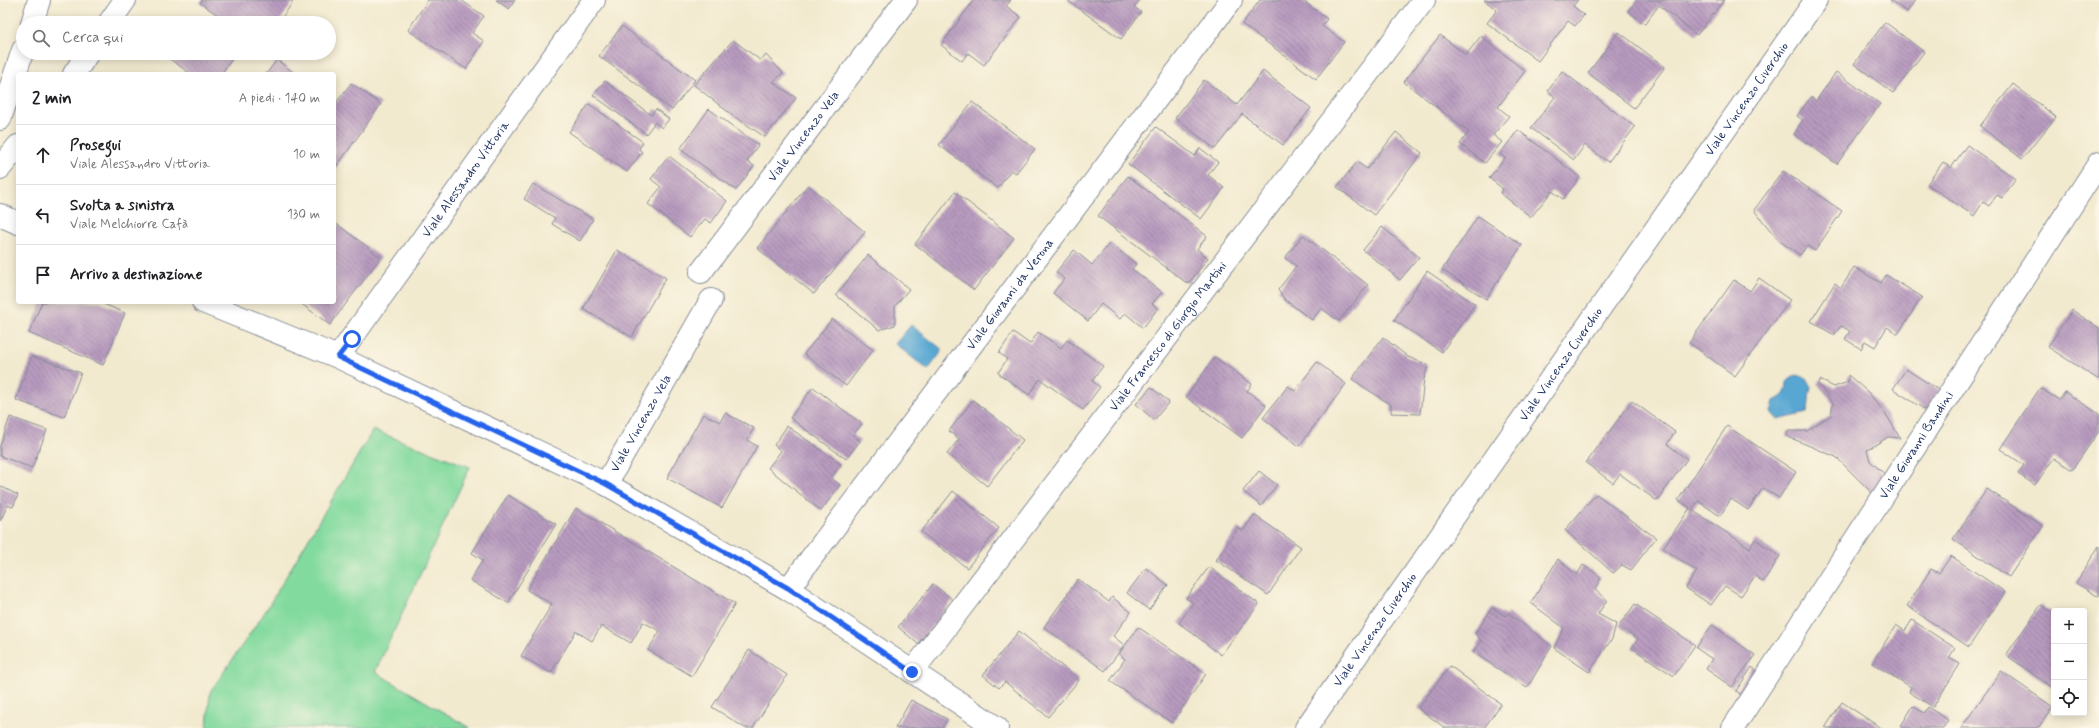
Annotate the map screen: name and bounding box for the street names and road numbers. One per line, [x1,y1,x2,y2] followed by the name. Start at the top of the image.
[1701,39,1792,159] street label: Viale Vincenzo Civerchio
[763,87,843,185] street label: Viale Vincenzo Vela
[418,117,513,241] street label: Viale Alessandro Vittoria
[962,235,1058,353] street label: Viale Giovanni da Verona
[1105,258,1230,415] street label: Viale Francesco di Giorgio Martini
[1515,304,1607,425] street label: Viale Vincenzo Civerchio
[606,371,675,475] street label: Viale Vincenzo Vela
[1875,388,1957,502] street label: Viale Giovanni Bandini
[1329,569,1421,690] street label: Viale Vincenzo Civerchio

